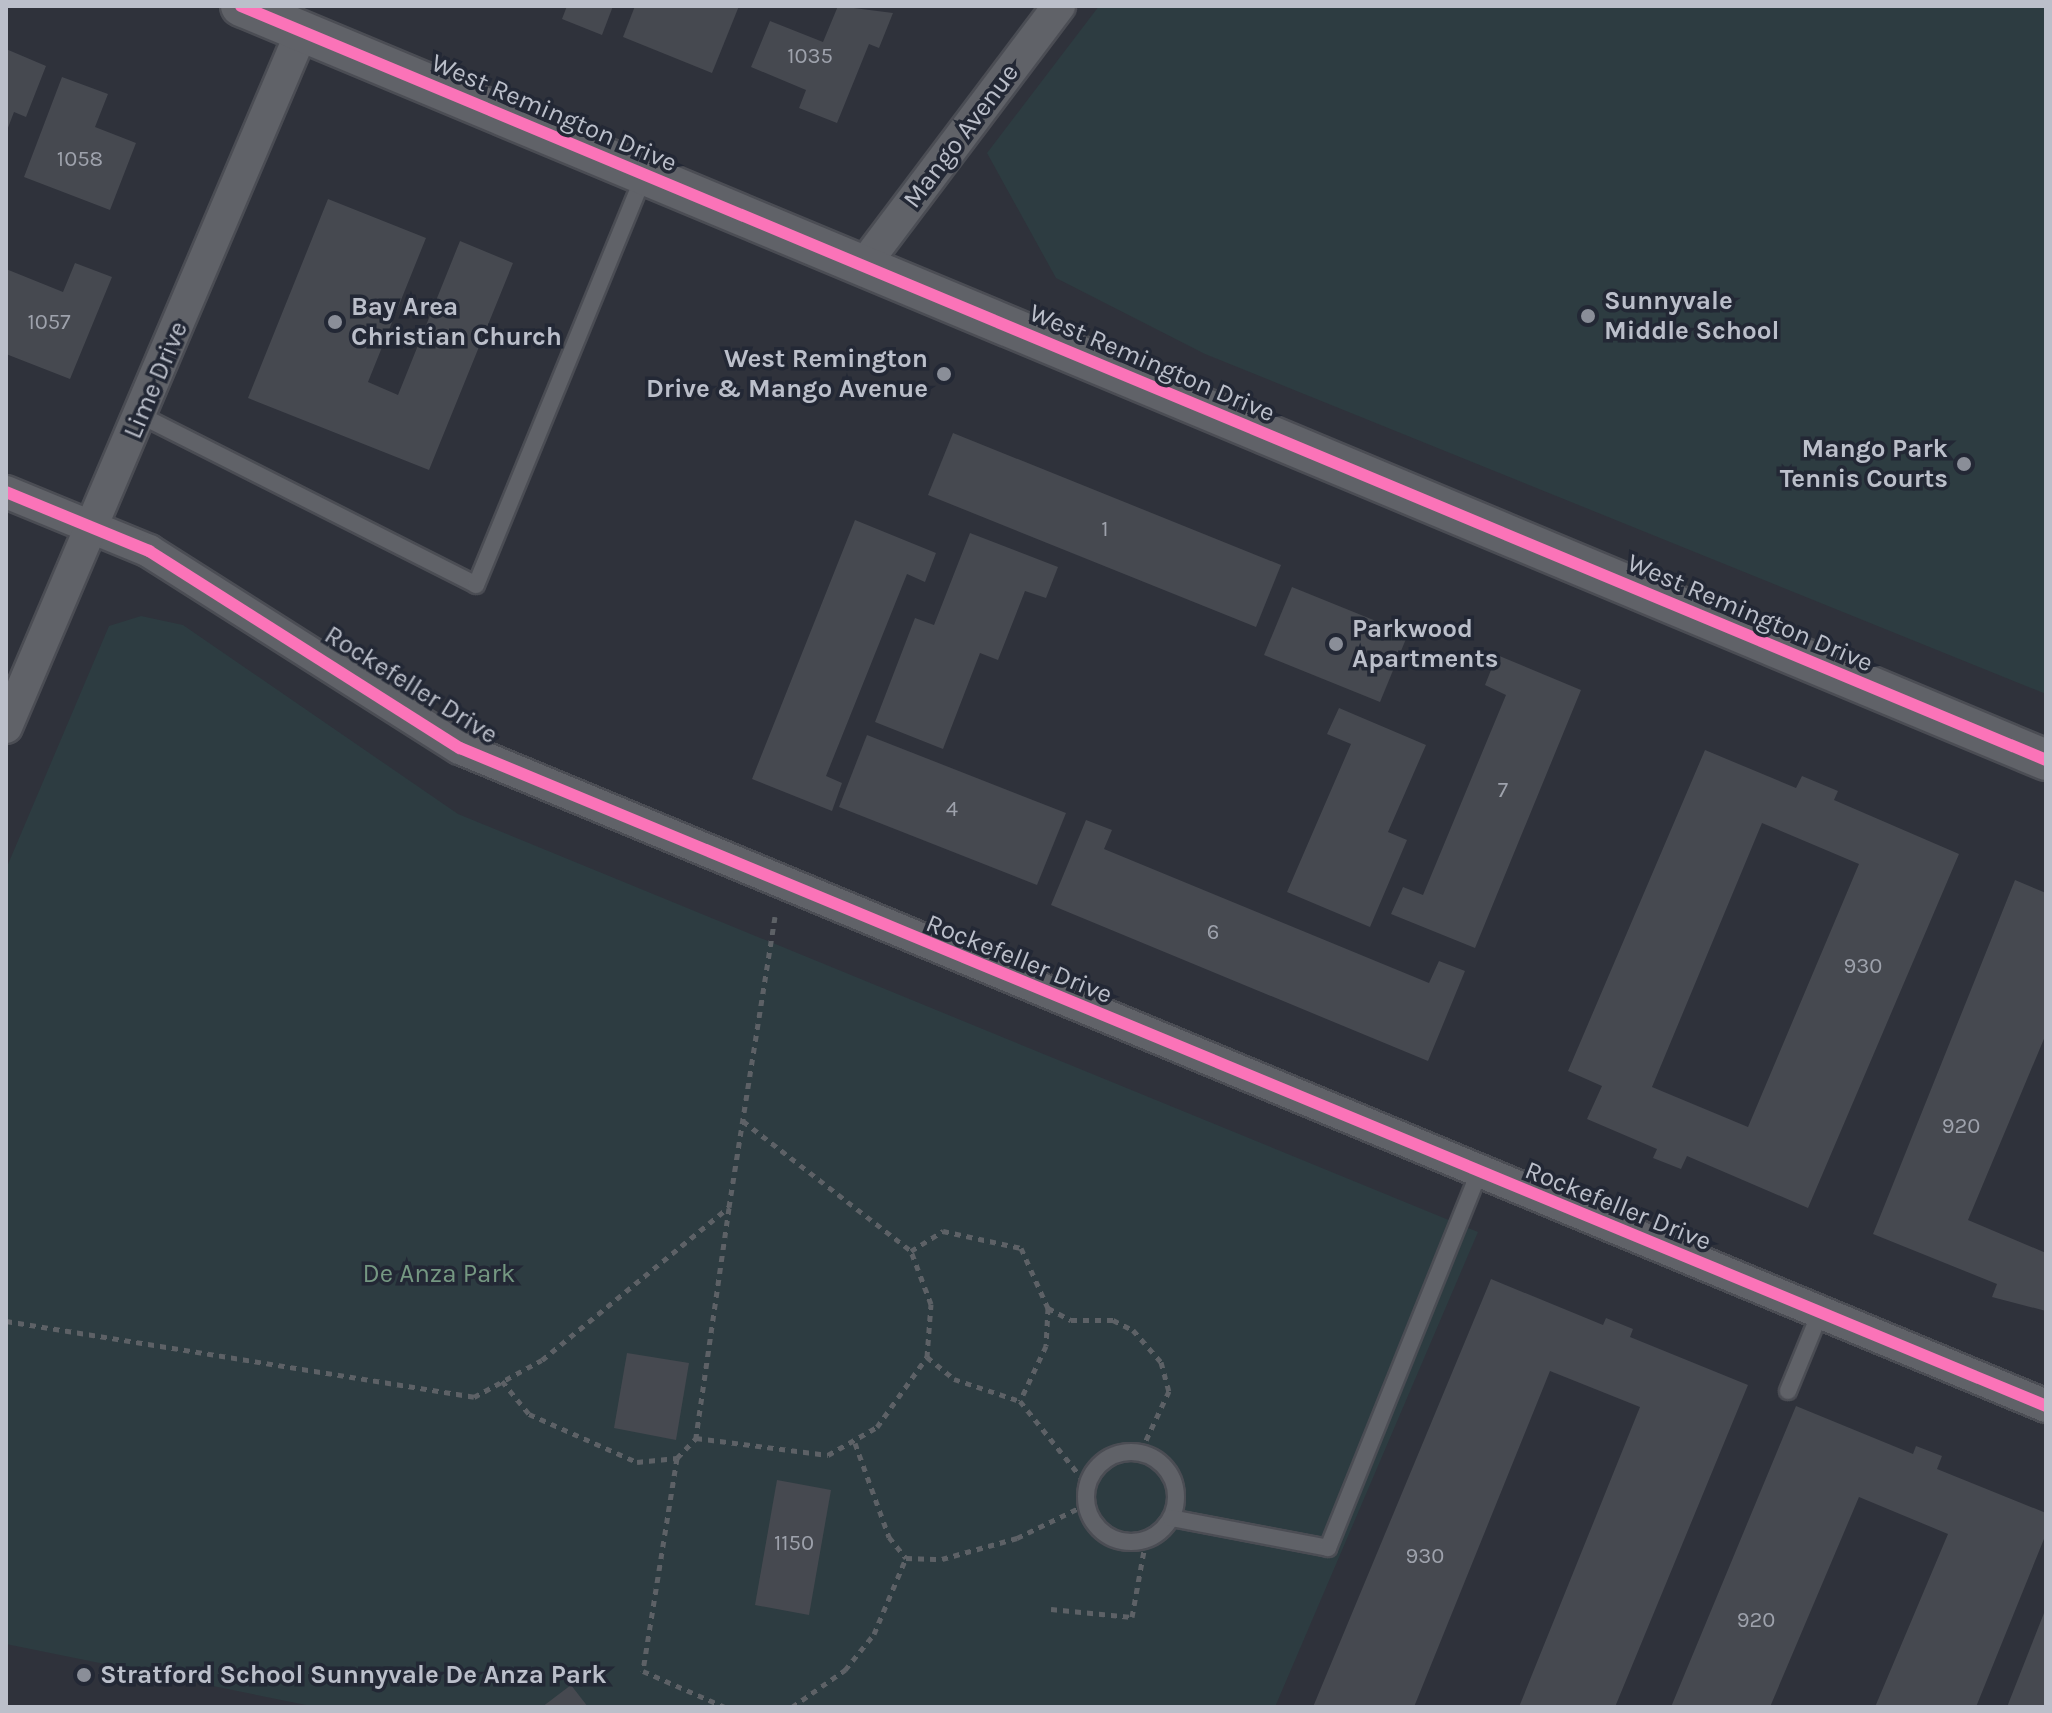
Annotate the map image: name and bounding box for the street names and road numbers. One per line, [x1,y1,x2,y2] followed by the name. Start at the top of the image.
[427,47,681,179] street label: West Remington Drive
[897,58,1025,214] street label: Mango Avenue
[1025,297,1279,429] street label: West Remington Drive
[117,317,195,443] street label: Lime Drive
[1623,547,1877,679] street label: West Remington Drive
[319,619,503,751] street label: Rockefeller Drive
[921,907,1117,1011] street label: Rockefeller Drive
[1520,1154,1716,1258] street label: Rockefeller Drive

